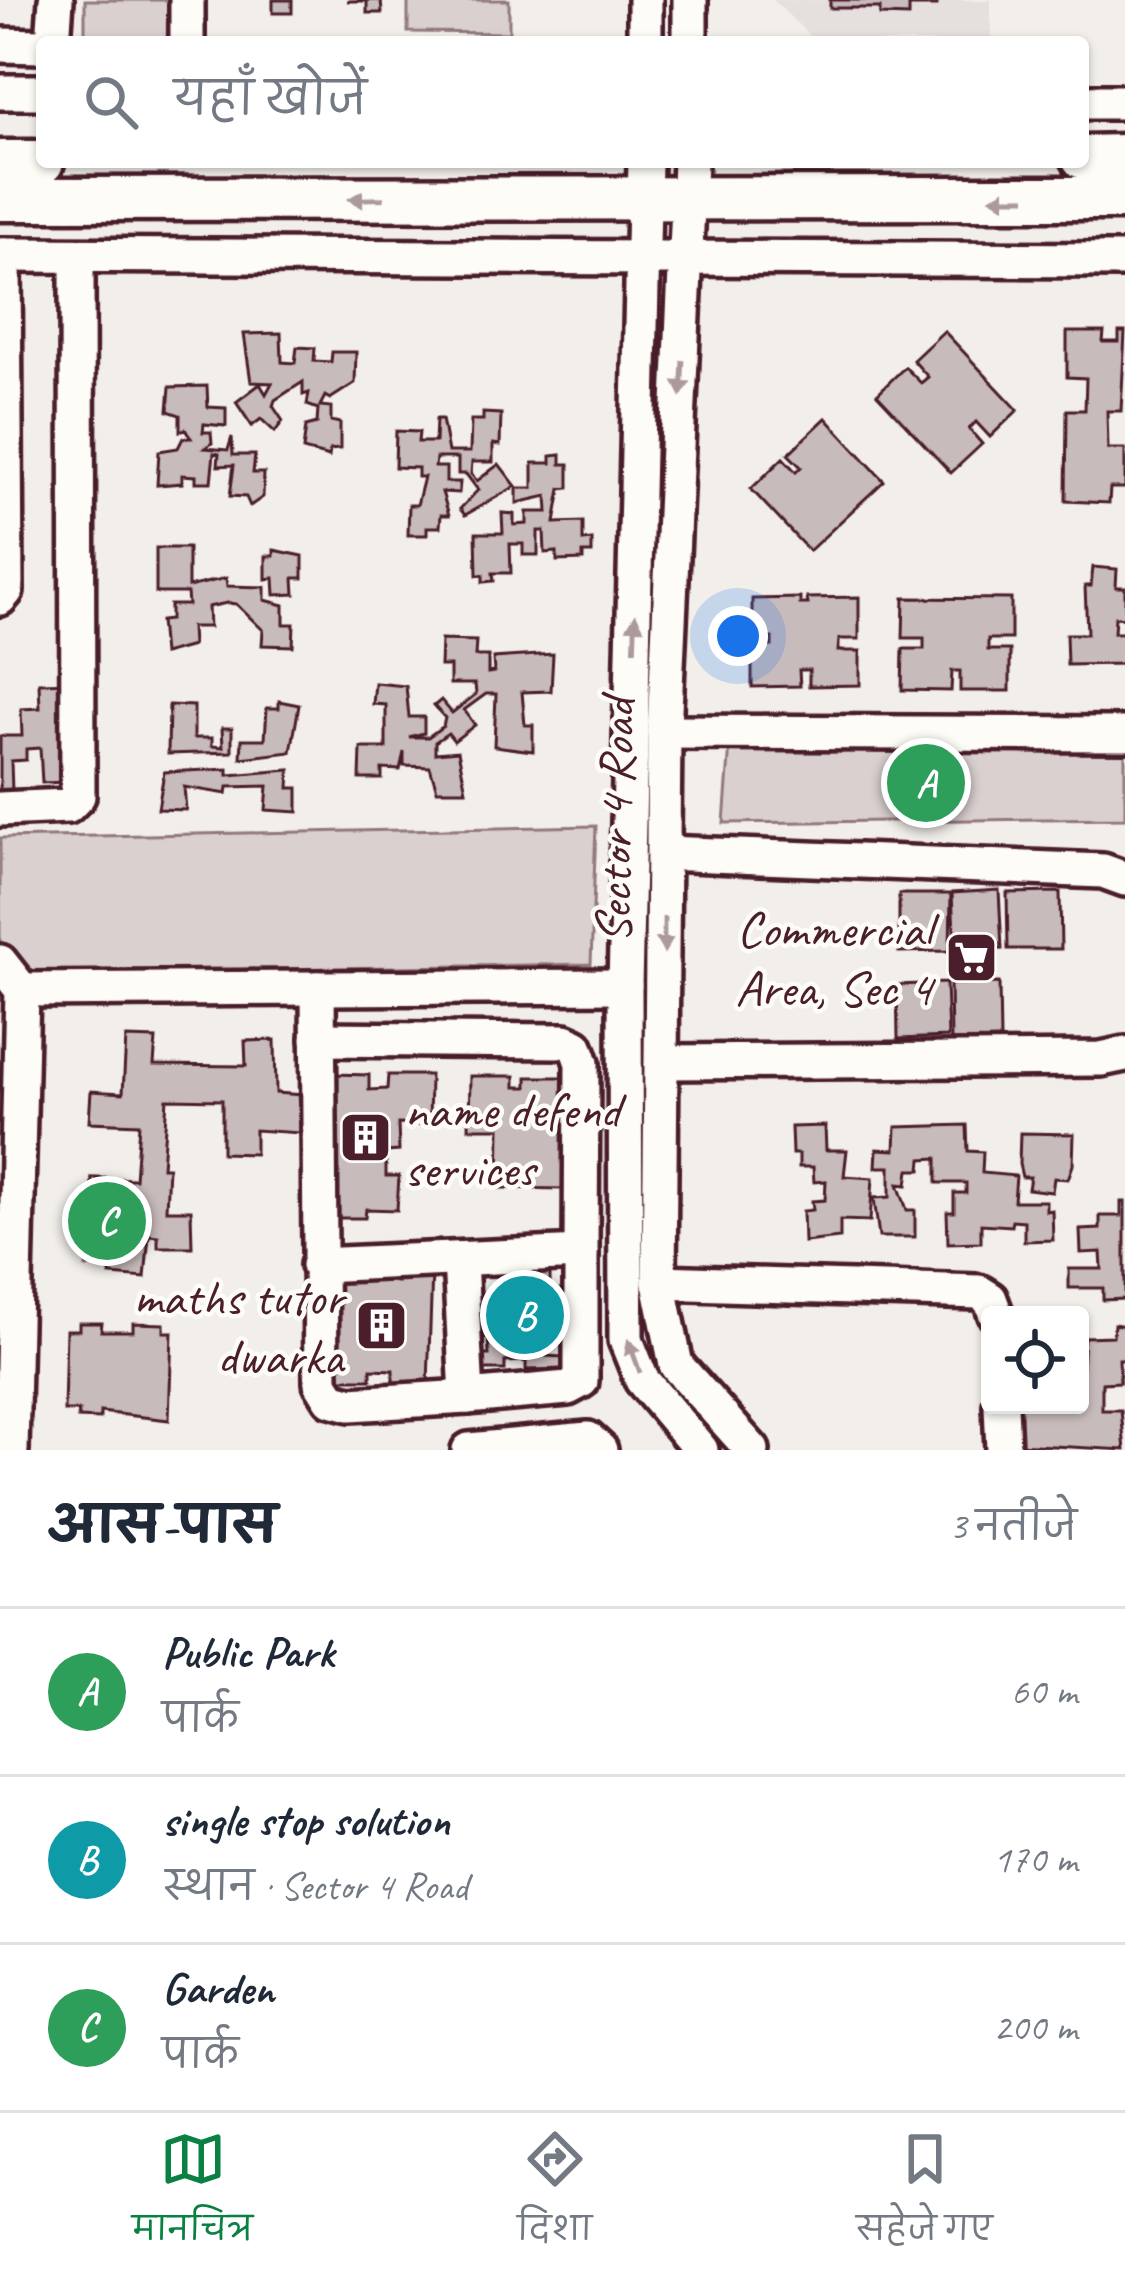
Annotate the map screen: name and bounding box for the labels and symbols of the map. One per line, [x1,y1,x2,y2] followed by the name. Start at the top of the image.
[988,188,1026,208] one-way arrow
[346,189,384,208] one-way arrow
[672,360,691,398] one-way arrow
[708,606,768,666] your location
[626,612,645,650] one-way arrow
[581,691,649,944] street label: Sector 4 Road
[887,738,965,828] pin: A
[735,897,940,1020] place label: Commercial Area, Sec 4
[654,917,674,955] one-way arrow
[943,929,999,985] supermarket icon: Commercial Area, Sec 4
[404,1078,627,1201] place label: name defend services
[337,1110,393,1166] building icon: name defend services
[68,1176,146,1266] pin: C
[133,1265,348,1388] place label: maths tutor dwarka
[486,1270,564,1360] pin: B
[354,1297,410,1353] building icon: maths tutor dwarka
[623,1338,642,1374] one-way arrow

